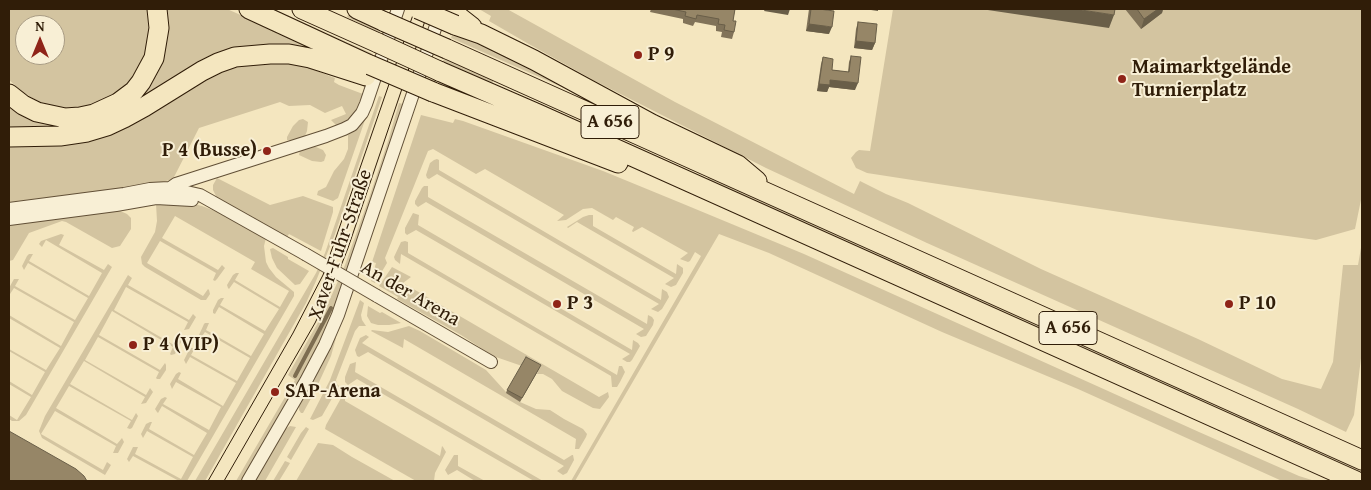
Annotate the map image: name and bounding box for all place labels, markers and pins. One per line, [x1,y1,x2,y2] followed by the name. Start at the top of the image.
[648,43,674,67] place label: P 9
[632,49,644,61] marker: P 9
[1132,56,1291,103] place label: Maimarktgelände Turnierplatz
[1116,73,1128,85] marker: Maimarktgelände Turnierplatz
[162,139,257,163] place label: P 4 (Busse)
[261,145,273,157] marker: P 4 (Busse)
[567,292,593,316] place label: P 3
[1239,292,1276,316] place label: P 10
[551,298,563,310] marker: P 3
[1223,298,1235,310] marker: P 10
[143,333,219,357] place label: P 4 (VIP)
[127,339,139,351] marker: P 4 (VIP)
[285,380,381,404] place label: SAP-Arena
[269,386,281,398] marker: SAP-Arena

